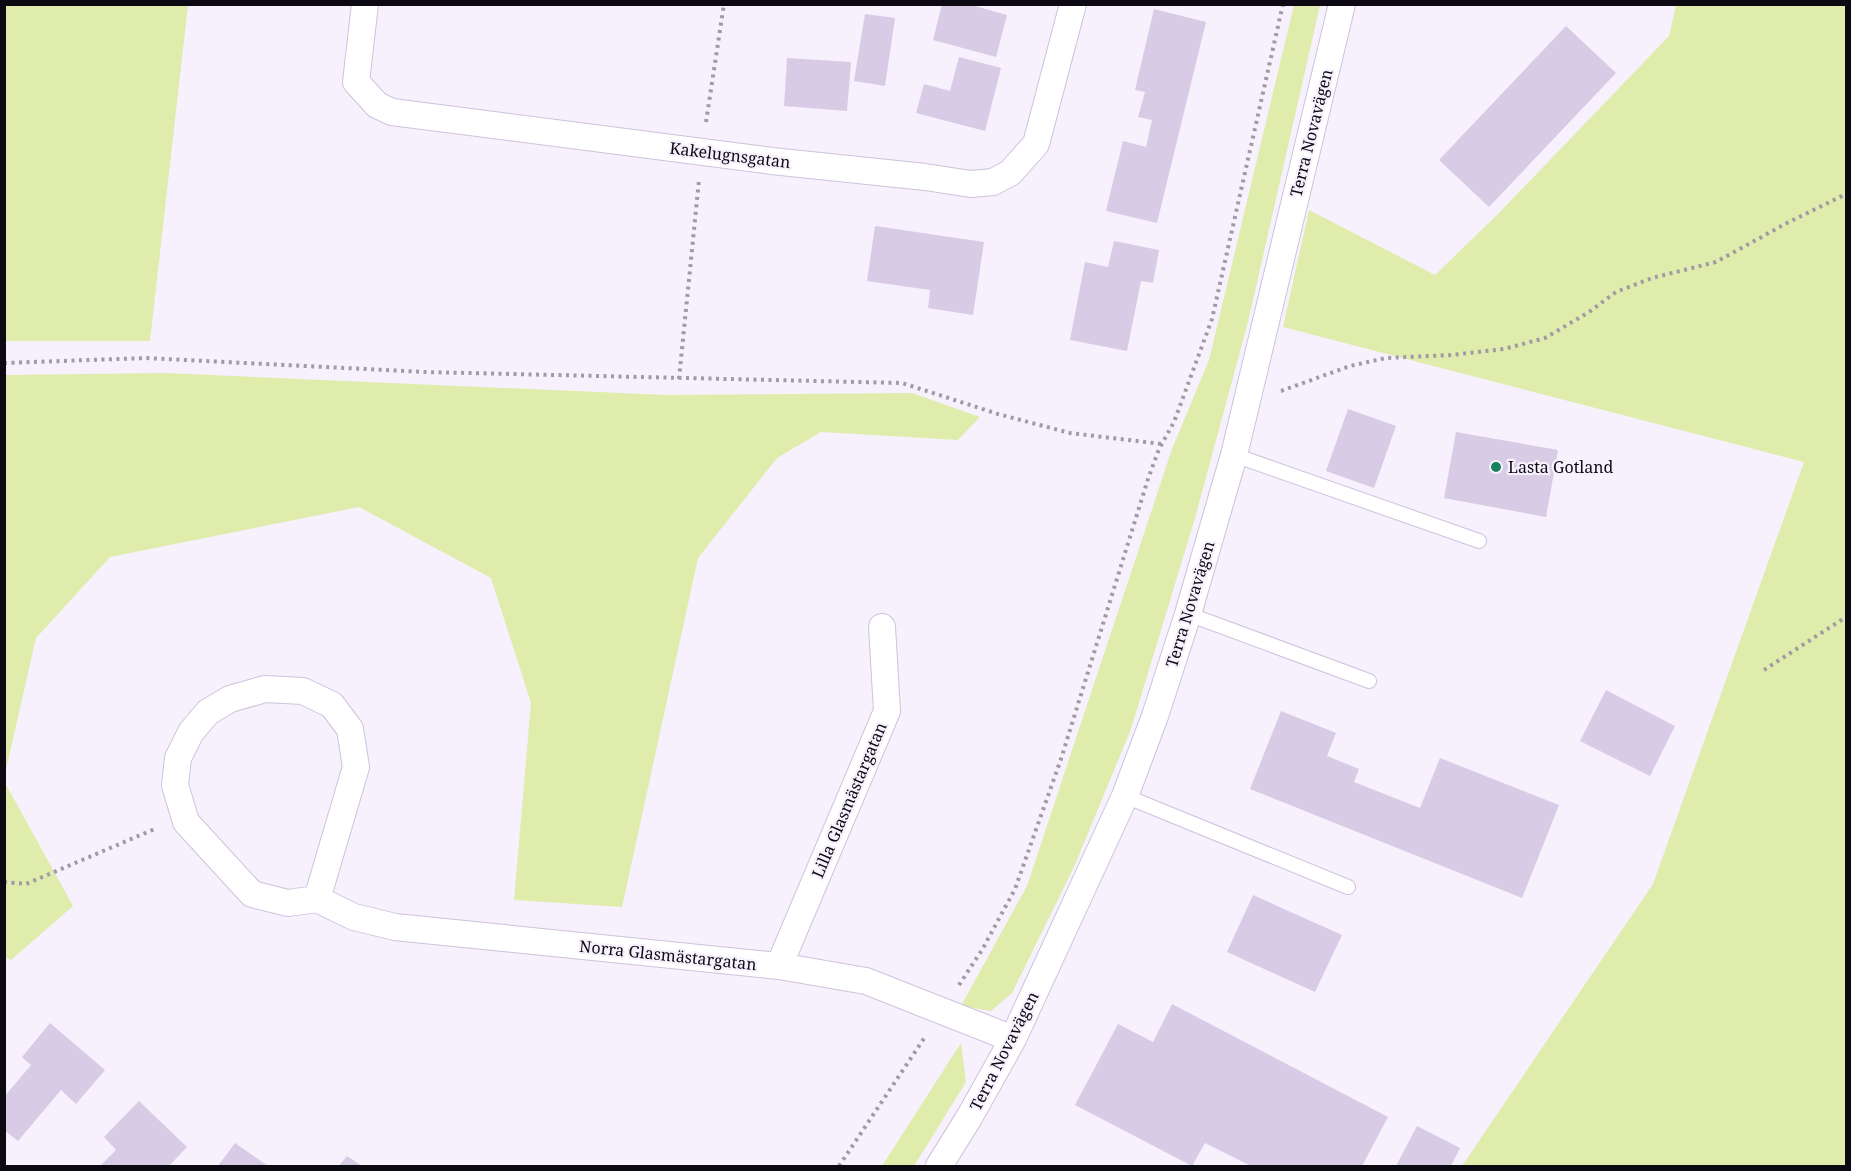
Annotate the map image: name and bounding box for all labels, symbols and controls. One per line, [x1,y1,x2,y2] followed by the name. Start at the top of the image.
[1284,67,1338,199] street label: Terra Novavägen
[668,137,792,173] street label: Kakelugnsgatan
[1508,456,1614,478] place label: Lasta Gotland
[1489,460,1503,474] marker: Lasta Gotland
[1160,538,1220,670] street label: Terra Novavägen
[806,719,892,881] street label: Lilla Glasmästargatan
[578,935,758,975] street label: Norra Glasmästargatan
[964,988,1044,1114] street label: Terra Novavägen

